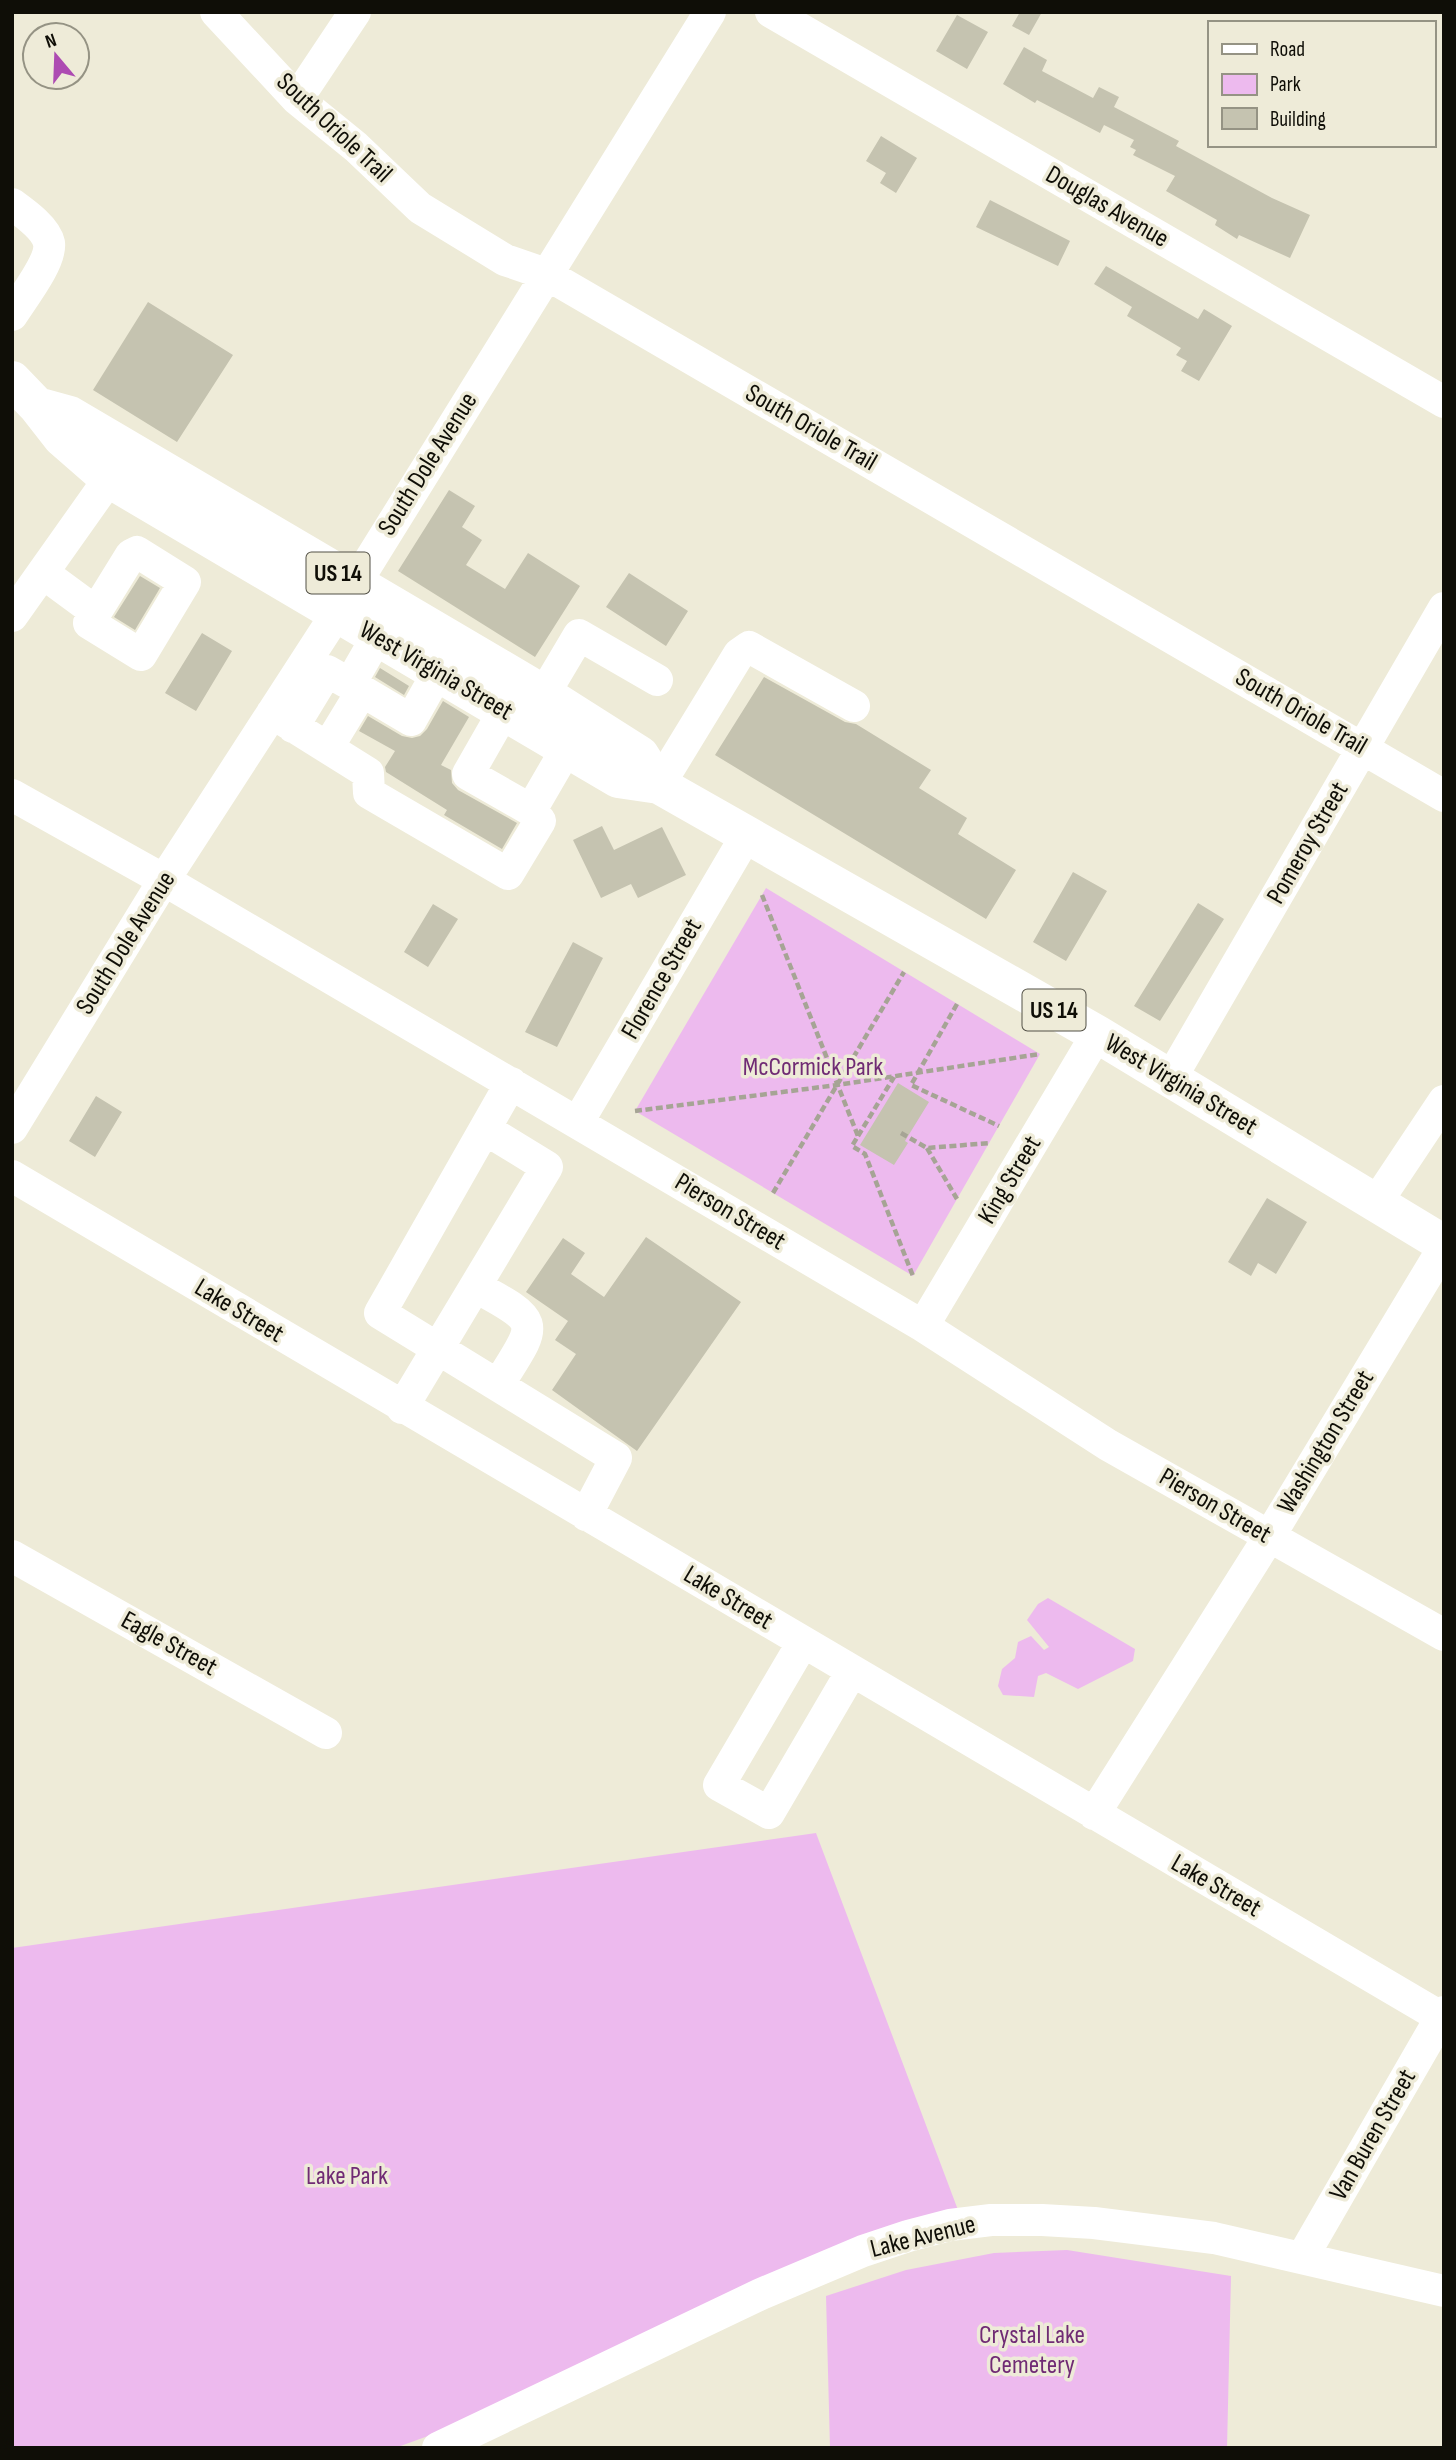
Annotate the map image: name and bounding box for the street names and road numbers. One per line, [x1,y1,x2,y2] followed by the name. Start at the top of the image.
[270,67,398,189] street label: South Oriole Trail
[1040,159,1174,255] street label: Douglas Avenue
[740,378,882,478] street label: South Oriole Trail
[372,387,484,541] street label: South Dole Avenue
[306,552,370,594] road number: US 14
[354,615,518,727] street label: West Virginia Street
[1230,662,1372,762] street label: South Oriole Trail
[1261,776,1355,909] street label: Pomeroy Street
[70,866,182,1020] street label: South Dole Avenue
[615,913,709,1045] street label: Florence Street
[1023,990,1086,1030] road number: US 14
[1099,1027,1263,1143] street label: West Virginia Street
[972,1130,1048,1230] street label: King Street
[669,1167,791,1257] street label: Pierson Street
[189,1272,289,1350] street label: Lake Street
[1271,1365,1381,1519] street label: Washington Street
[1154,1462,1276,1550] street label: Pierson Street
[678,1559,778,1637] street label: Lake Street
[116,1605,222,1683] street label: Eagle Street
[1166,1848,1267,1924] street label: Lake Street
[1323,2064,1423,2206] street label: Van Buren Street
[867,2209,979,2265] street label: Lake Avenue

